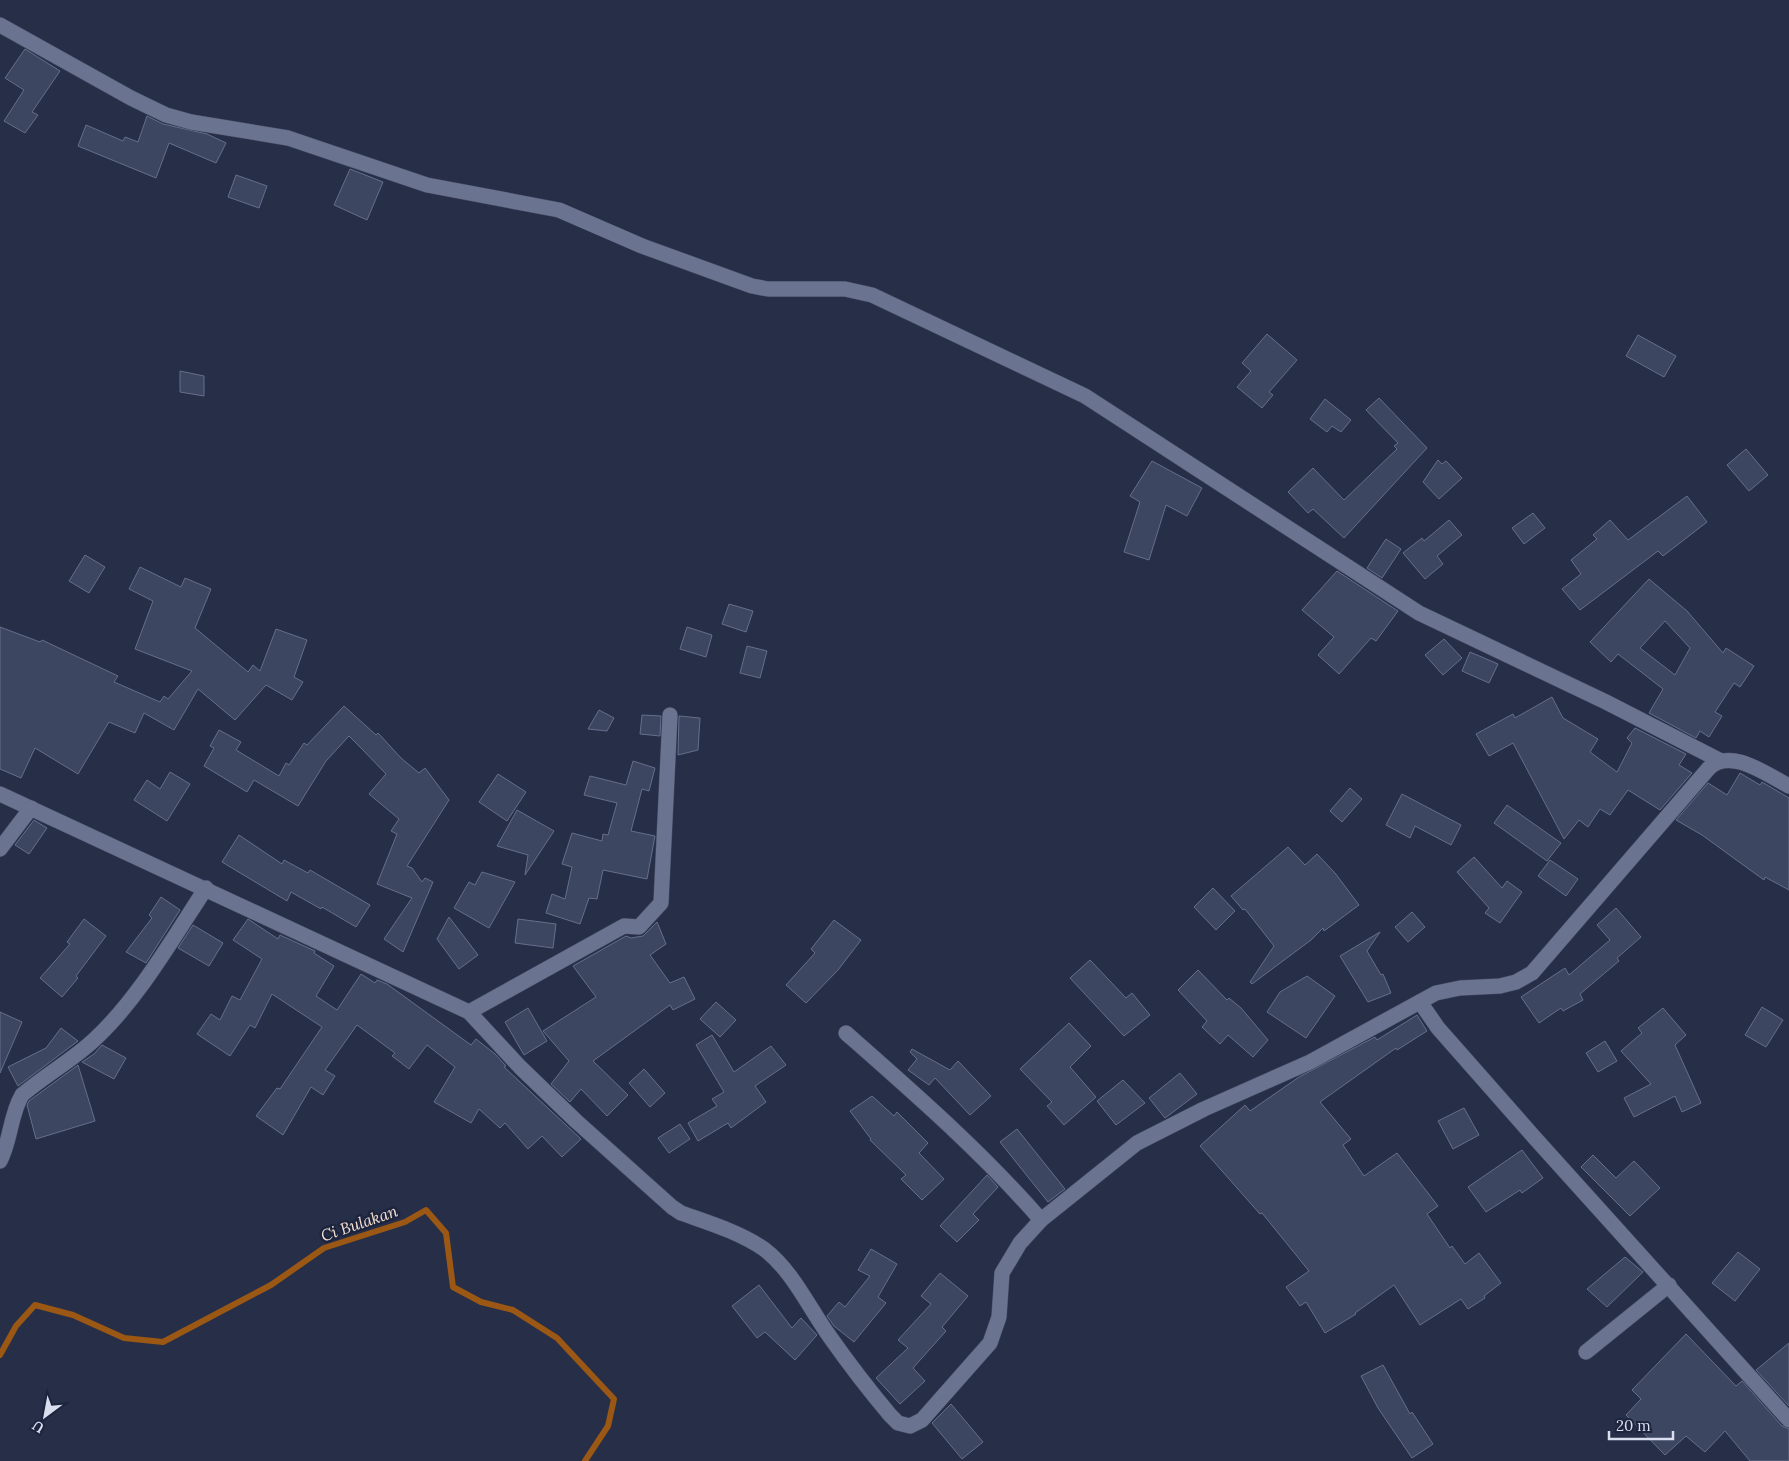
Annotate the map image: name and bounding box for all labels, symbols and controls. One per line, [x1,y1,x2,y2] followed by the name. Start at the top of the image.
[318,1200,400,1245] water label: Ci Bulakan
[20,1391,70,1441] north arrow
[1609,1408,1673,1440] scale bar
[29,1416,47,1437] text: U
[1616,1416,1651,1435] text: 20 m

